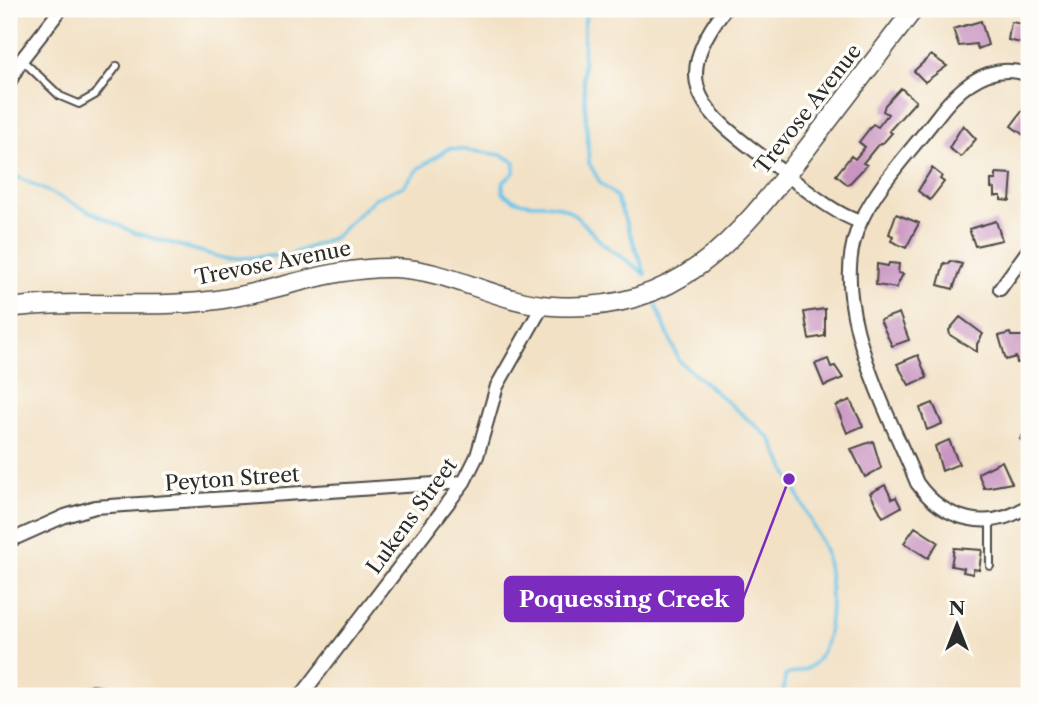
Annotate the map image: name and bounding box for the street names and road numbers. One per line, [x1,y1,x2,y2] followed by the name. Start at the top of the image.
[749,39,866,179] street label: Trevose Avenue
[193,235,353,290] street label: Trevose Avenue
[361,452,462,579] street label: Lukens Street
[164,461,301,496] street label: Peyton Street

